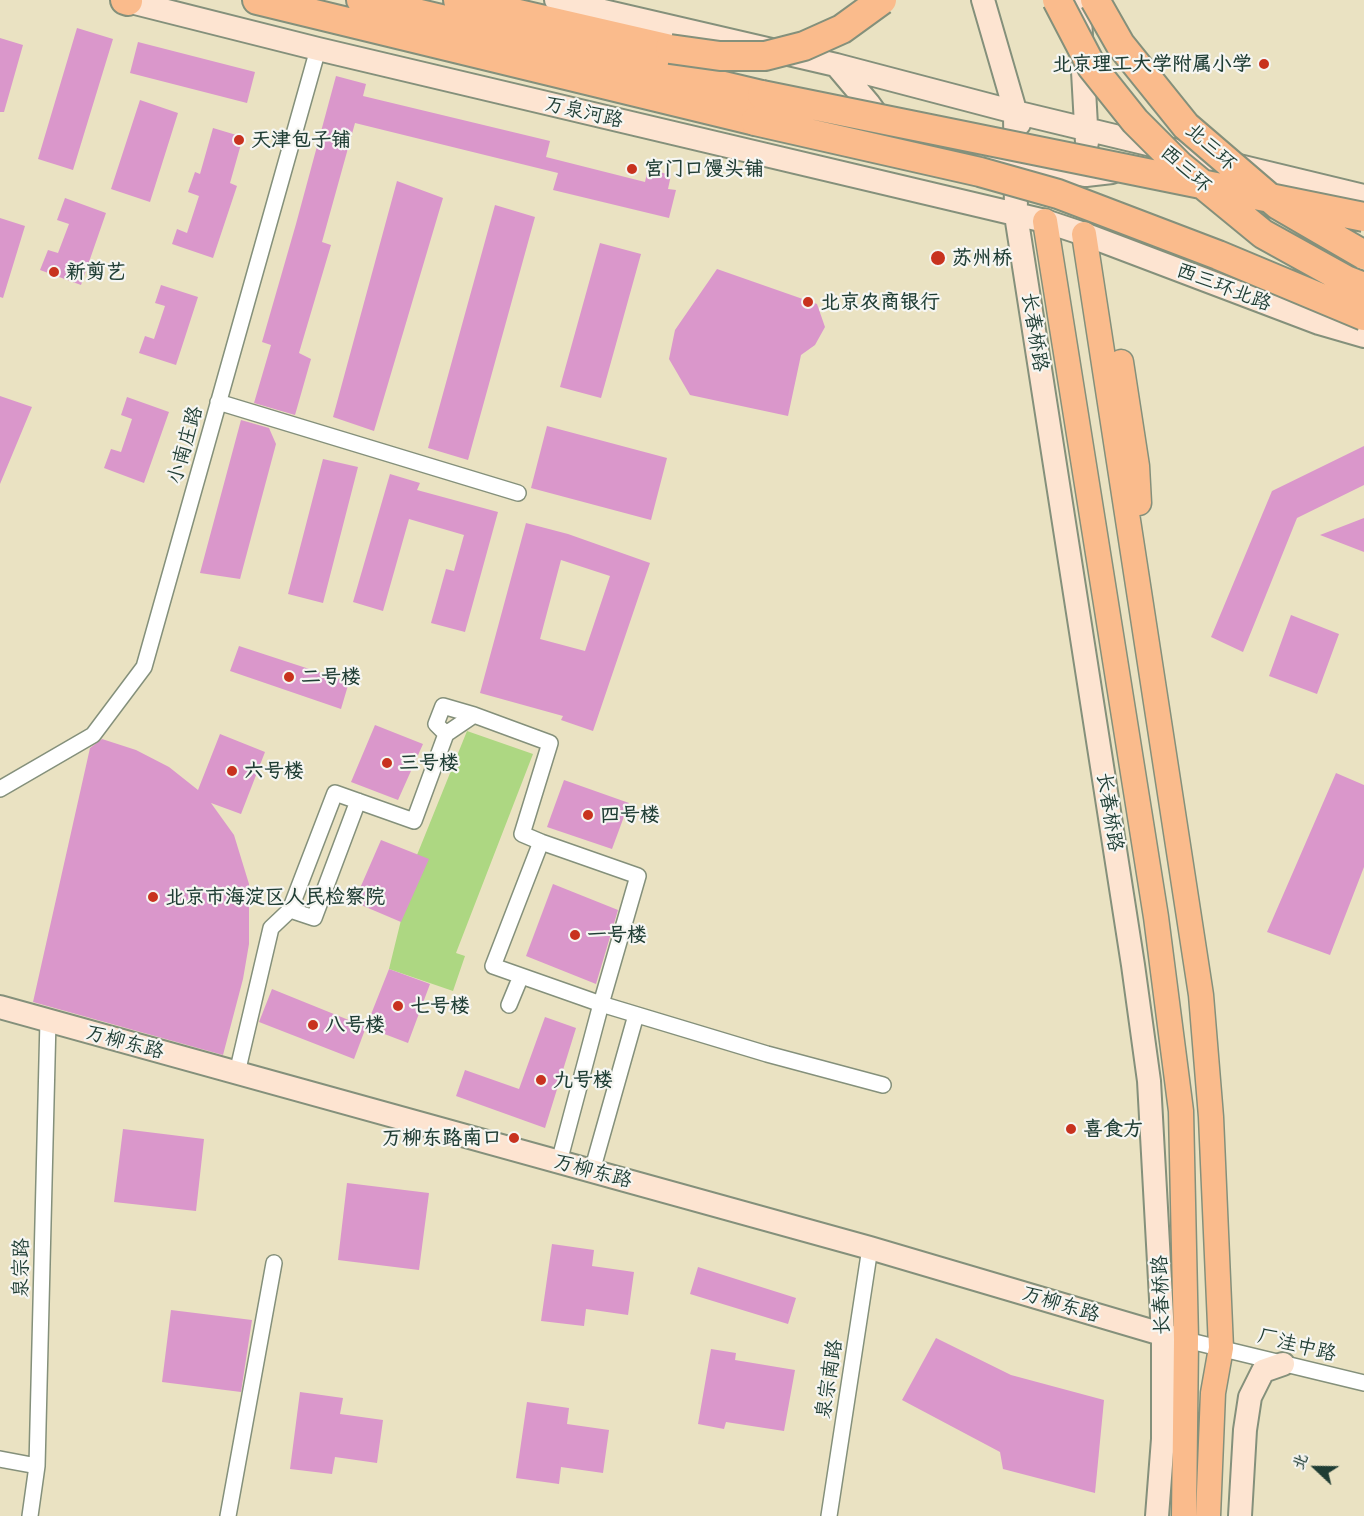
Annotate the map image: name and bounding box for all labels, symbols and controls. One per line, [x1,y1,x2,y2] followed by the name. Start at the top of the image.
[1052,52,1252,76] place label: 北京理工大学附属小学
[1257,57,1271,71] marker: 北京理工大学附属小学
[542,91,626,133] street label: 万泉河路
[1181,118,1241,176] street label: 北三环
[251,128,351,152] place label: 天津包子铺
[232,133,246,147] marker: 天津包子铺
[1156,140,1216,198] street label: 西三环
[644,157,764,181] place label: 宫门口馒头铺
[625,162,639,176] marker: 宫门口馒头铺
[952,246,1012,270] place label: 苏州桥
[929,249,947,267] marker: 苏州桥
[1173,258,1275,316] street label: 西三环北路
[66,260,126,284] place label: 新剪艺
[47,265,61,279] marker: 新剪艺
[820,290,940,314] place label: 北京农商银行
[1017,291,1053,373] street label: 长春桥路
[801,295,815,309] marker: 北京农商银行
[162,403,208,487] street label: 小南庄路
[301,665,361,689] place label: 二号楼
[282,670,296,684] marker: 二号楼
[399,751,459,775] place label: 三号楼
[380,756,394,770] marker: 三号楼
[244,759,304,783] place label: 六号楼
[225,764,239,778] marker: 六号楼
[1092,771,1128,853] street label: 长春桥路
[600,803,660,827] place label: 四号楼
[581,808,595,822] marker: 四号楼
[165,885,385,909] place label: 北京市海淀区人民检察院
[146,890,160,904] marker: 北京市海淀区人民检察院
[587,923,647,947] place label: 一号楼
[568,928,582,942] marker: 一号楼
[410,994,470,1018] place label: 七号楼
[391,999,405,1013] marker: 七号楼
[325,1013,385,1037] place label: 八号楼
[306,1018,320,1032] marker: 八号楼
[83,1020,167,1064] street label: 万柳东路
[553,1068,613,1092] place label: 九号楼
[534,1073,548,1087] marker: 九号楼
[1083,1117,1143,1141] place label: 喜食方
[1064,1122,1078,1136] marker: 喜食方
[382,1126,502,1150] place label: 万柳东路南口
[507,1131,521,1145] marker: 万柳东路南口
[551,1149,635,1193] street label: 万柳东路
[8,1238,34,1298] street label: 泉宗路
[1148,1255,1174,1335] street label: 长春桥路
[1019,1281,1103,1327] street label: 万柳东路
[1255,1324,1339,1366] street label: 厂洼中路
[811,1338,847,1420] street label: 泉宗南路
[1286,1438,1346,1498] north arrow
[1286,1450,1312,1472] text: 北

